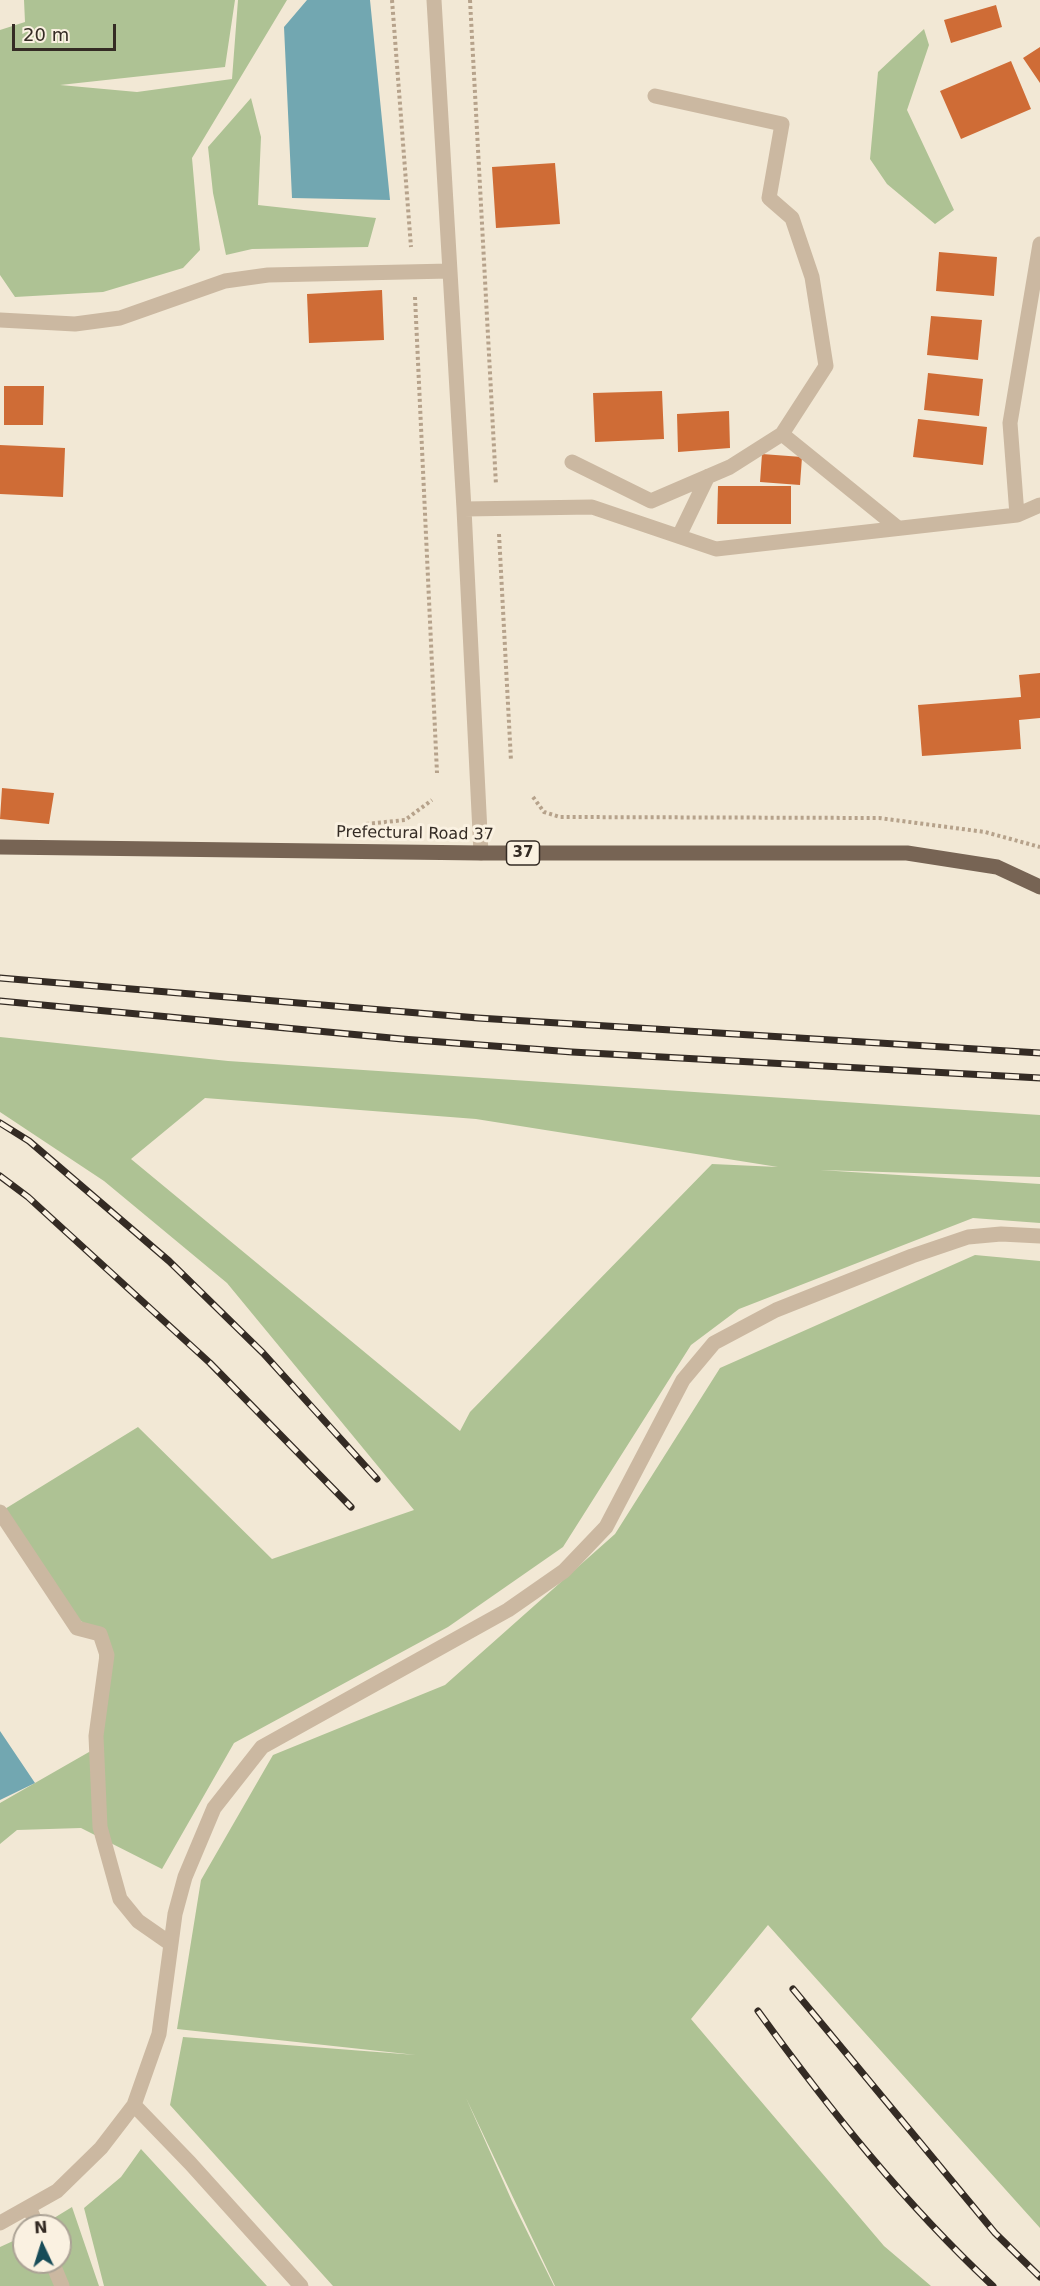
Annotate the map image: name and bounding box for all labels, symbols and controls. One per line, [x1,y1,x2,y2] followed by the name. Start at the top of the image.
[15,12,118,50] scale bar
[23,24,69,45] text: 20 m
[336,823,494,845] street label: Prefectural Road 37
[506,841,540,865] road number: 37
[12,2214,72,2274] north arrow
[33,2218,48,2237] text: N

